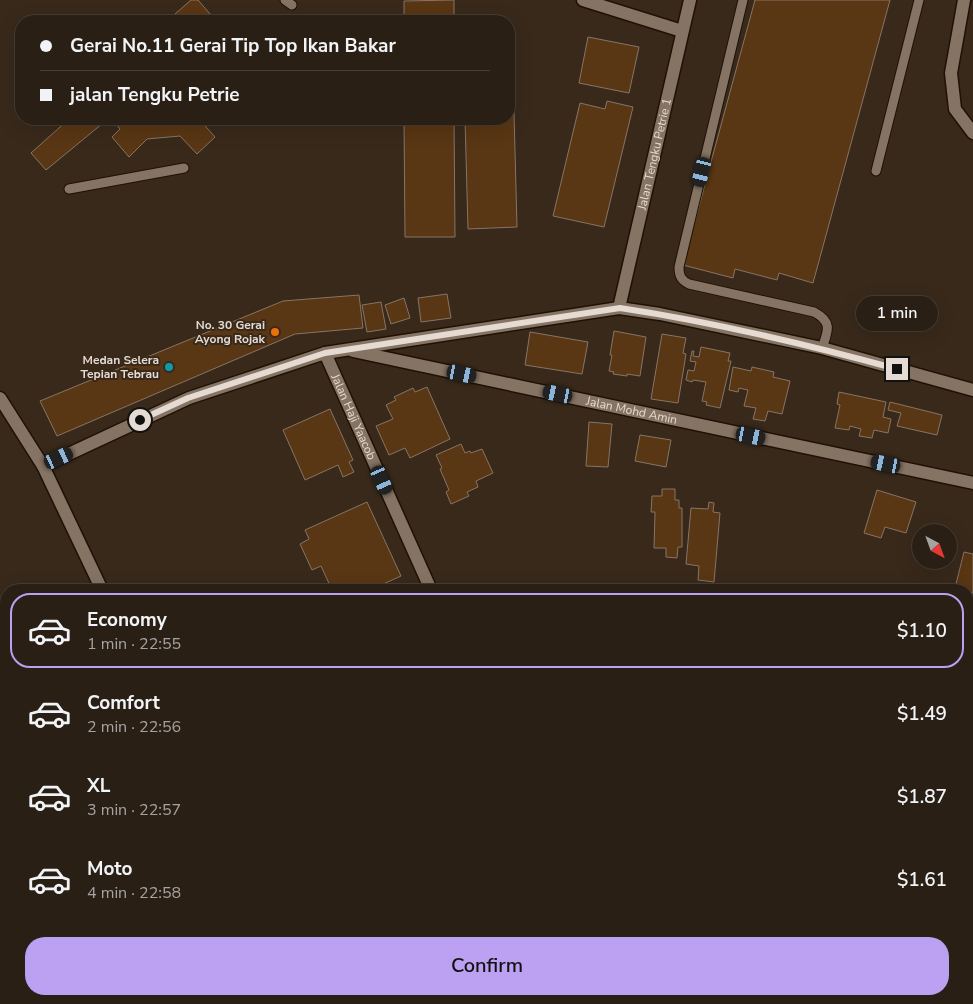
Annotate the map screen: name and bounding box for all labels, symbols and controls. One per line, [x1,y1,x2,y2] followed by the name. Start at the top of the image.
[70,33,396,59] text: Gerai No.11 Gerai Tip Top Ikan Bakar
[70,82,240,108] text: jalan Tengku Petrie
[634,97,675,212] street label: Jalan Tengku Petrie 1
[691,156,712,188] car
[856,296,938,332] callout: 1 min
[877,302,917,324] text: 1 min
[195,317,266,347] place label: No. 30 Gerai Ayong Rojak
[269,326,281,338] marker: No. 30 Gerai Ayong Rojak
[81,352,159,382] place label: Medan Selera Tepian Tebrau
[886,358,908,380] route end
[163,361,175,373] marker: Medan Selera Tepian Tebrau
[445,364,478,384] car
[327,371,380,462] street label: Jalan Haji Yaacob
[541,384,574,404] car
[584,393,679,428] street label: Jalan Mohd Amin
[129,409,151,431] route start
[734,426,767,446] car
[42,445,75,471] car
[869,454,902,474] car
[369,463,394,497] car
[912,524,958,569] north arrow
[912,524,957,569] map controls
[87,607,167,633] text: Economy
[27,608,72,653] icon: car
[897,618,947,644] text: $1.10
[87,633,181,655] text: 1 min · 22:55
[87,690,160,716] text: Comfort
[27,691,72,736] icon: car
[897,701,947,727] text: $1.49
[87,716,181,738] text: 2 min · 22:56
[87,773,110,799] text: XL
[27,774,72,819] icon: car
[897,784,947,810] text: $1.87
[87,799,181,821] text: 3 min · 22:57
[87,856,133,882] text: Moto
[27,857,72,902] icon: car
[897,867,947,893] text: $1.61
[87,882,181,904] text: 4 min · 22:58
[25,937,949,995] button: Confirm

